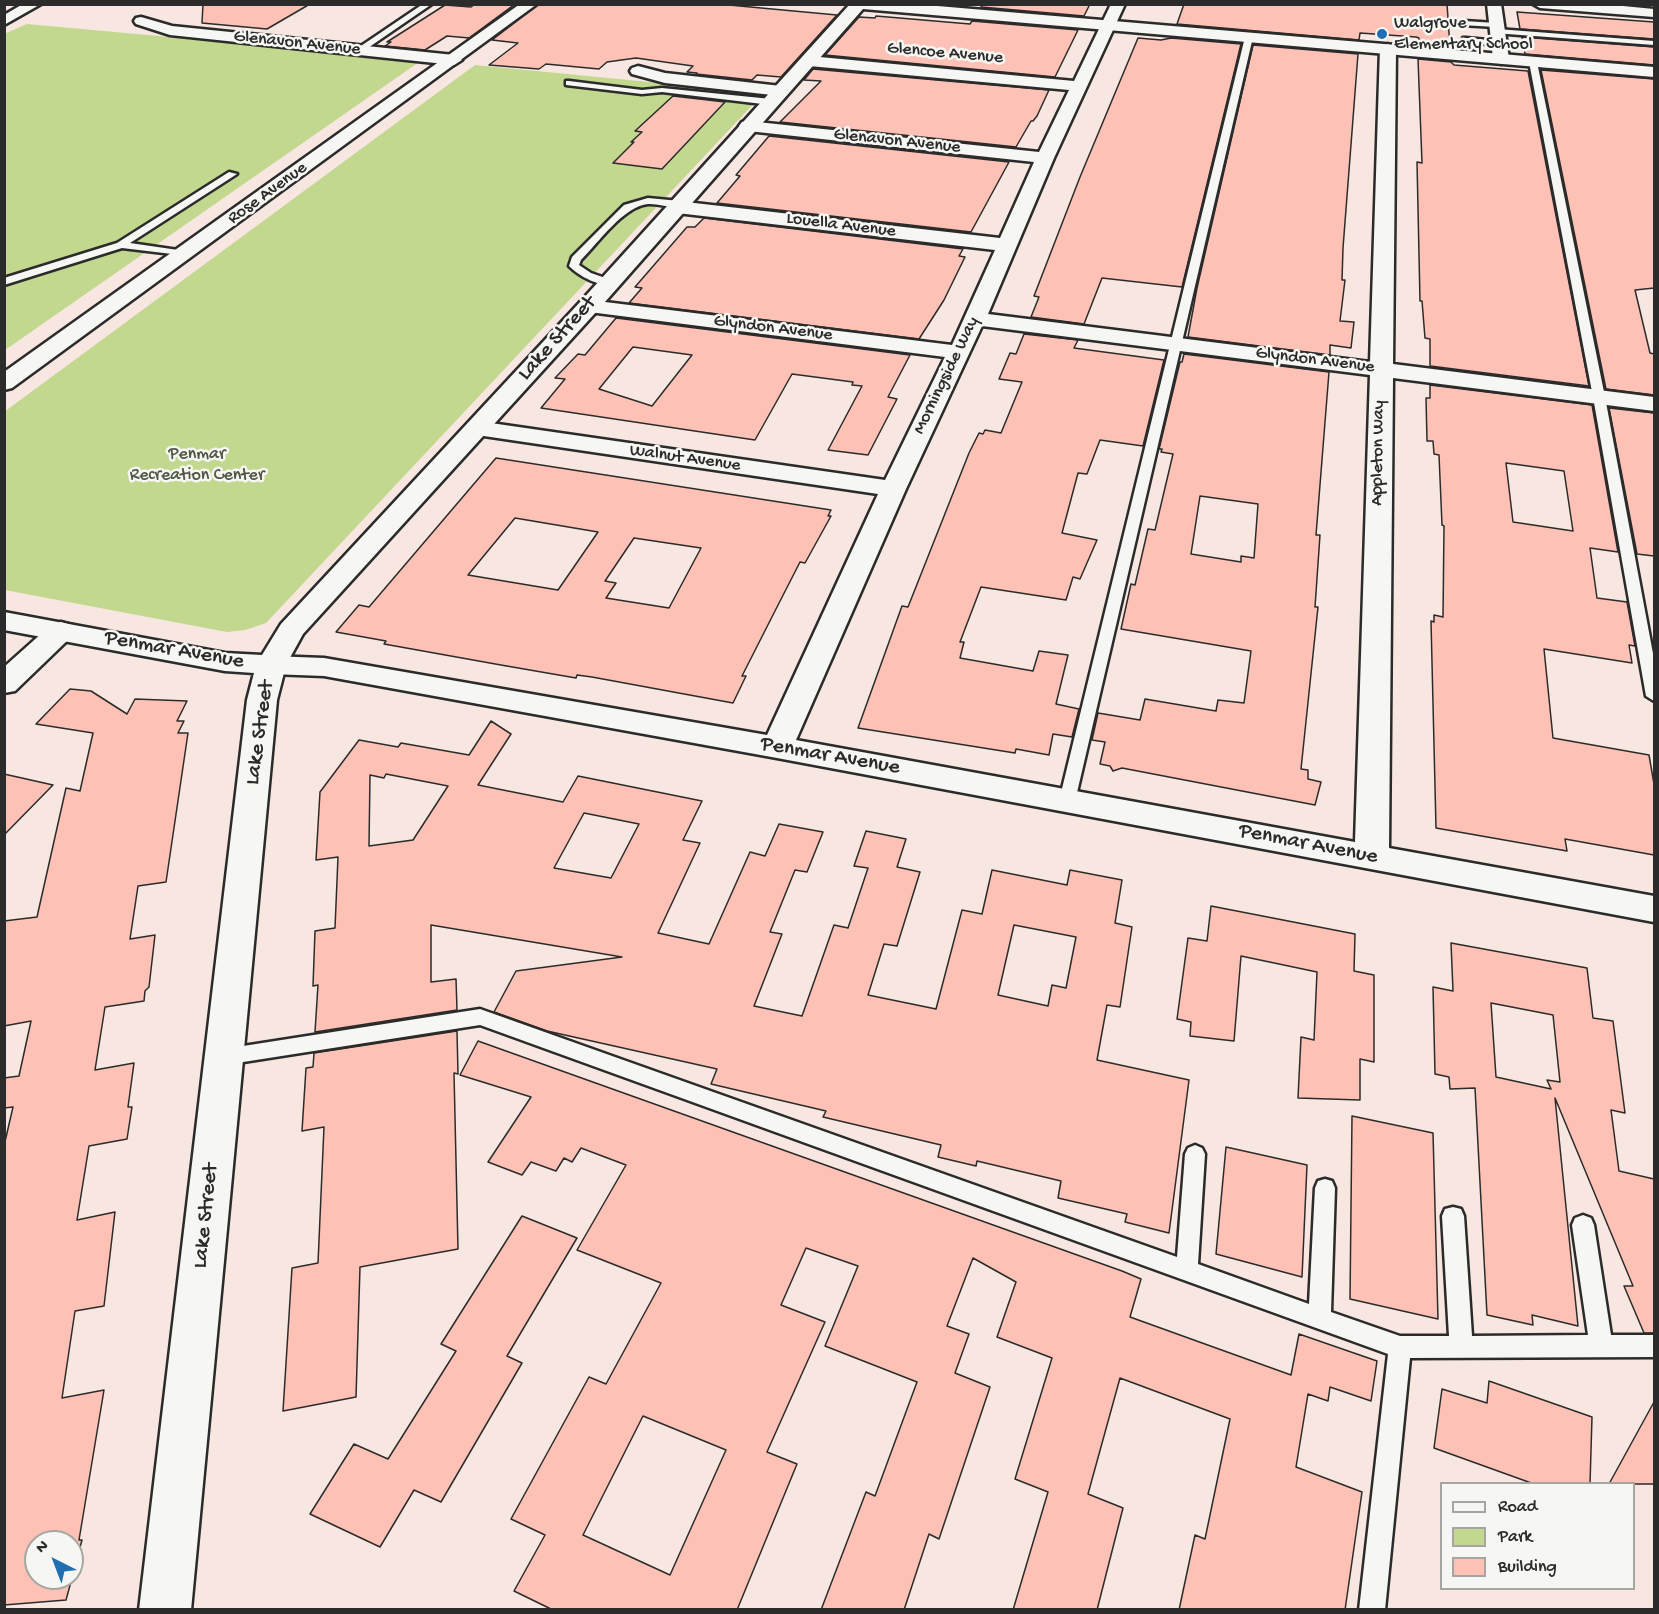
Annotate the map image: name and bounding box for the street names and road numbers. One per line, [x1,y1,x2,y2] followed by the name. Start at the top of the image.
[233,27,361,61] street label: Glenavon Avenue
[886,38,1004,70] street label: Glencoe Avenue
[833,125,961,159] street label: Glenavon Avenue
[224,158,312,230] street label: Rose Avenue
[785,209,897,243] street label: Louella Avenue
[513,291,603,387] street label: Lake Street
[712,311,834,347] street label: Glyndon Avenue
[909,314,985,438] street label: Morningside Way
[1254,343,1376,379] street label: Glyndon Avenue
[1367,400,1391,506] street label: Appleton Way
[628,441,742,477] street label: Walnut Avenue
[102,626,246,676] street label: Penmar Avenue
[241,679,281,787] street label: Lake Street
[758,732,902,782] street label: Penmar Avenue
[1236,819,1380,871] street label: Penmar Avenue
[188,1162,226,1270] street label: Lake Street

